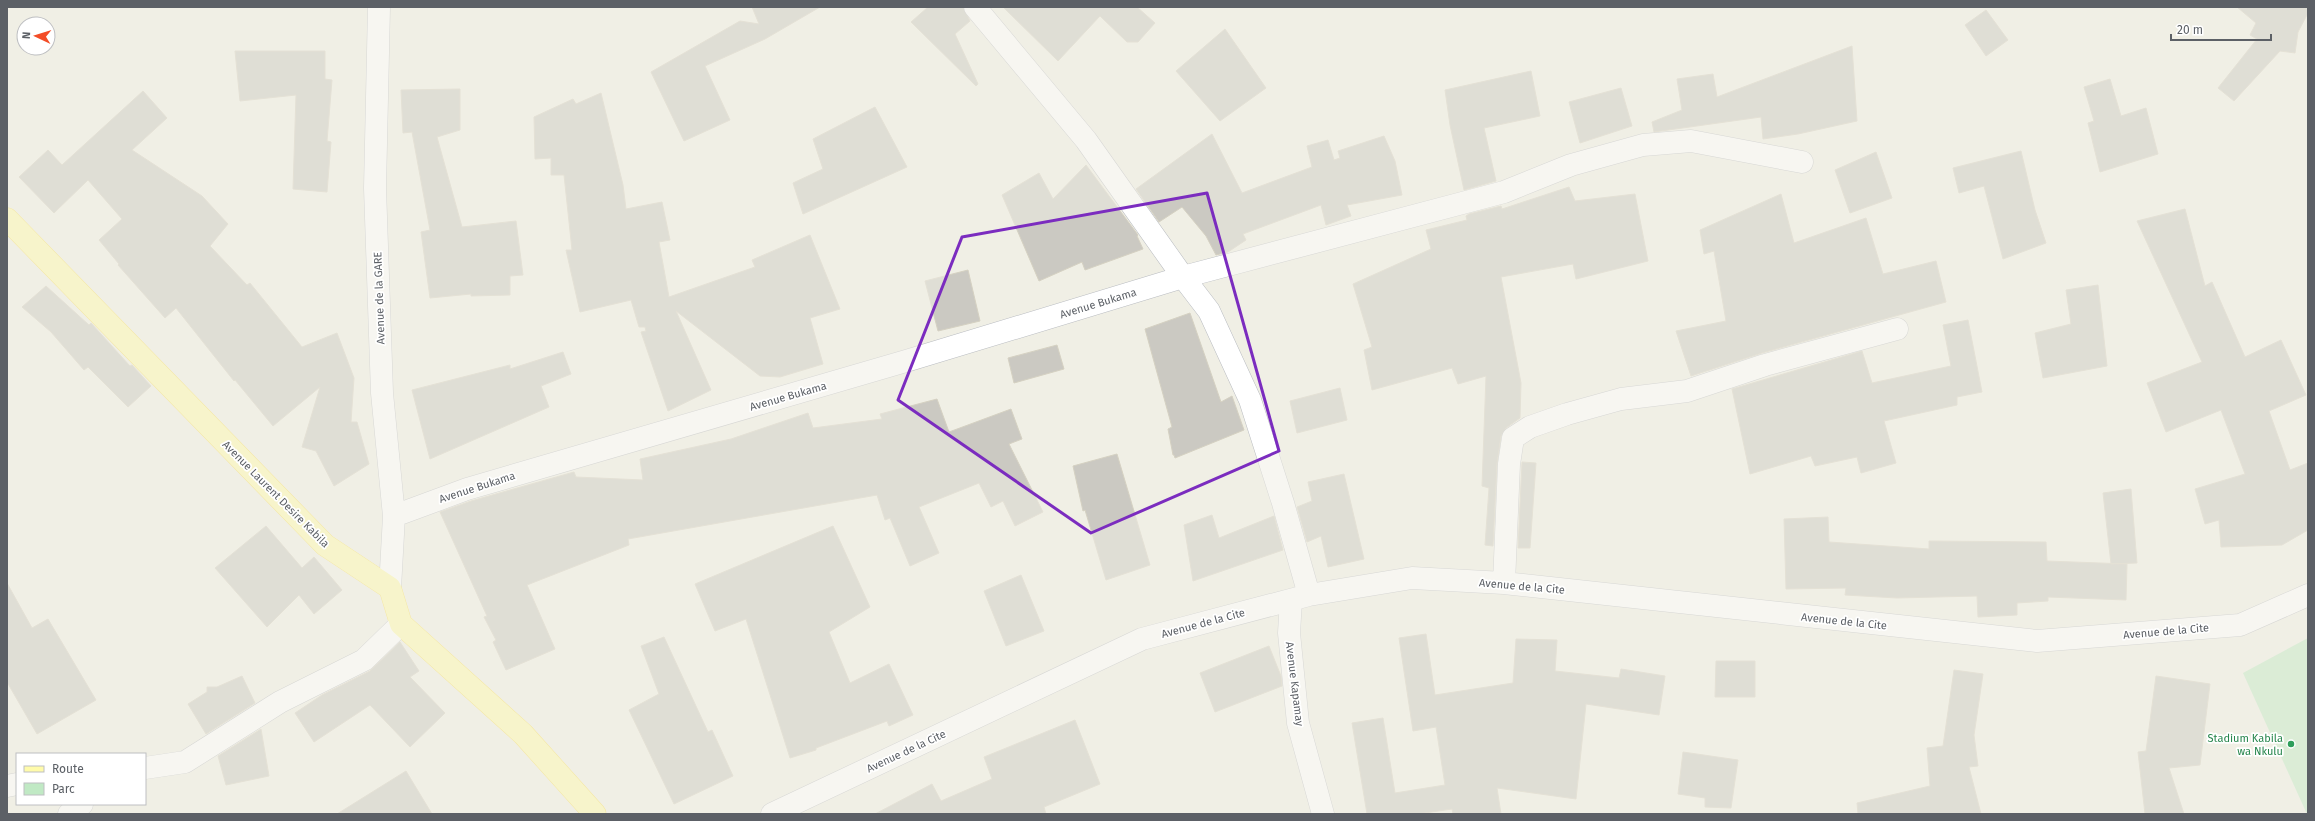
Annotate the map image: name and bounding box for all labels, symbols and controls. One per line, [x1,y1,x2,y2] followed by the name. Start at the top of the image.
[16,16,56,56] north arrow
[2171,16,2271,42] scale bar
[2177,23,2203,37] text: 20 m
[20,31,33,39] text: N
[371,251,388,345] street label: Avenue de la GARE
[1058,286,1138,321] street label: Avenue Bukama
[748,379,828,414] street label: Avenue Bukama
[220,438,332,550] street label: Avenue Laurent Desire Kabila
[437,469,517,506] street label: Avenue Bukama
[1479,576,1565,597] street label: Avenue de la Cite
[1160,606,1246,641] street label: Avenue de la Cite
[1800,611,1887,632] street label: Avenue de la Cite
[2123,621,2209,642] street label: Avenue de la Cite
[1283,641,1306,728] street label: Avenue Kapamay
[864,727,948,776] street label: Avenue de la Cite
[2208,732,2283,758] place label: Stadium Kabila wa Nkulu
[2286,739,2296,749] marker: Stadium Kabila wa Nkulu
[16,753,146,805] legend
[52,762,84,776] text: Route
[52,782,75,796] text: Parc

